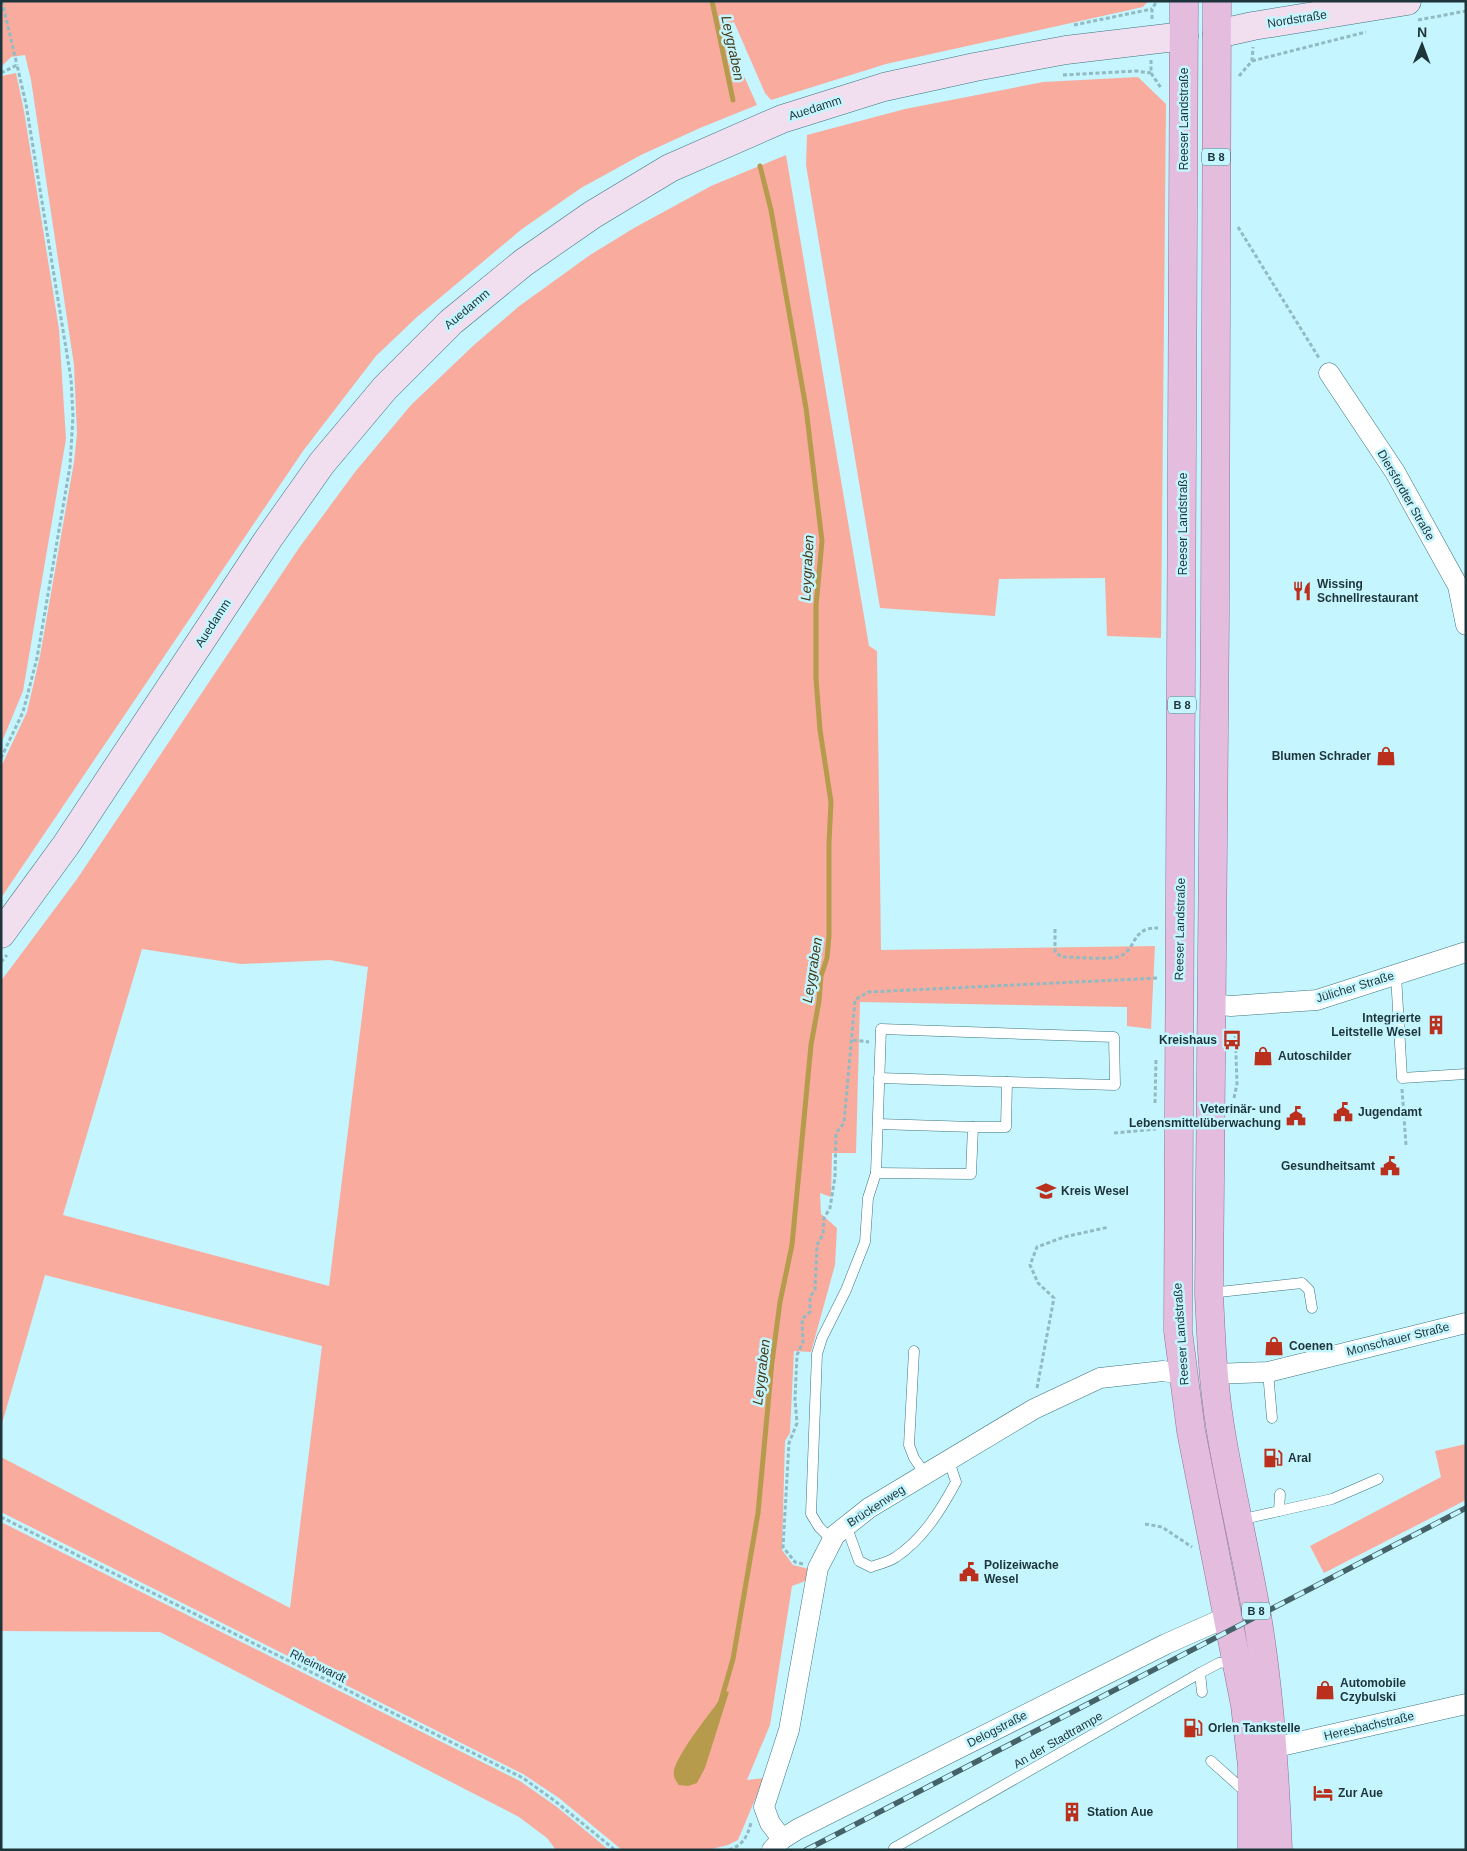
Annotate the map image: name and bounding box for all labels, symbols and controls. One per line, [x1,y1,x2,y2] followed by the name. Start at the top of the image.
[1266,7,1328,31] street label: Nordstraße
[718,14,748,82] water label: Leygraben
[1397,20,1447,70] north arrow
[1417,24,1427,40] text: N
[1177,67,1191,170] street label: Reeser Landstraße
[787,93,843,123] street label: Auedamm
[1202,148,1230,166] road number: B 8
[442,286,492,332] street label: Auedamm
[1374,447,1438,543] street label: Diersfordter Straße
[1176,472,1190,575] street label: Reeser Landstraße
[797,534,817,601] water label: Leygraben
[1317,577,1418,605] place label: Wissing Schnellrestaurant
[1291,580,1313,602] restaurant icon: Wissing Schnellrestaurant
[192,596,234,650] street label: Auedamm
[1168,696,1196,714] road number: B 8
[1375,745,1397,767] shop icon: Blumen Schrader
[1272,749,1371,763] place label: Blumen Schrader
[1172,877,1188,980] street label: Reeser Landstraße
[799,936,825,1004] water label: Leygraben
[1314,968,1396,1005] street label: Jülicher Straße
[1331,1011,1421,1039] place label: Integrierte Leitstelle Wesel
[1425,1014,1447,1036] building icon: Integrierte Leitstelle Wesel
[1221,1029,1243,1051] bus stop icon: Kreishaus
[1159,1033,1217,1047] place label: Kreishaus
[1252,1045,1274,1067] shop icon: Autoschilder
[1278,1049,1352,1063] place label: Autoschilder
[1332,1101,1354,1123] public building icon: Jugendamt
[1129,1102,1281,1130] place label: Veterinär- und Lebensmittelüberwachung
[1285,1105,1307,1127] public building icon: Veterinär- und Lebensmittelüberwachung
[1358,1105,1422,1119] place label: Jugendamt
[1379,1155,1401,1177] public building icon: Gesundheitsamt
[1281,1159,1375,1173] place label: Gesundheitsamt
[1035,1180,1057,1202] school or university icon: Kreis Wesel
[1061,1184,1129,1198] place label: Kreis Wesel
[1170,1282,1192,1386] street label: Reeser Landstraße
[1345,1319,1451,1359] street label: Monschauer Straße
[1263,1335,1285,1357] shop icon: Coenen
[749,1338,773,1406] water label: Leygraben
[1289,1339,1333,1353] place label: Coenen
[1262,1447,1284,1469] fuel station icon: Aral
[1288,1451,1311,1465] place label: Aral
[844,1482,908,1530] street label: Brückenweg
[984,1558,1059,1586] place label: Polizeiwache Wesel
[958,1561,980,1583] public building icon: Polizeiwache Wesel
[1242,1602,1270,1620] road number: B 8
[288,1646,349,1686] street label: Rheinwardt
[1340,1676,1406,1704] place label: Automobile Czybulski
[1314,1679,1336,1701] shop icon: Automobile Czybulski
[965,1708,1030,1750] street label: Delogstraße
[1011,1709,1105,1771] street label: An der Stadtrampe
[1323,1709,1416,1743] street label: Heresbachstraße
[1182,1717,1204,1739] fuel station icon: Orlen Tankstelle
[1208,1721,1301,1735] place label: Orlen Tankstelle
[1312,1782,1334,1804] hotel icon: Zur Aue
[1338,1786,1383,1800] place label: Zur Aue
[1061,1801,1083,1823] building icon: Station Aue
[1087,1805,1154,1819] place label: Station Aue

